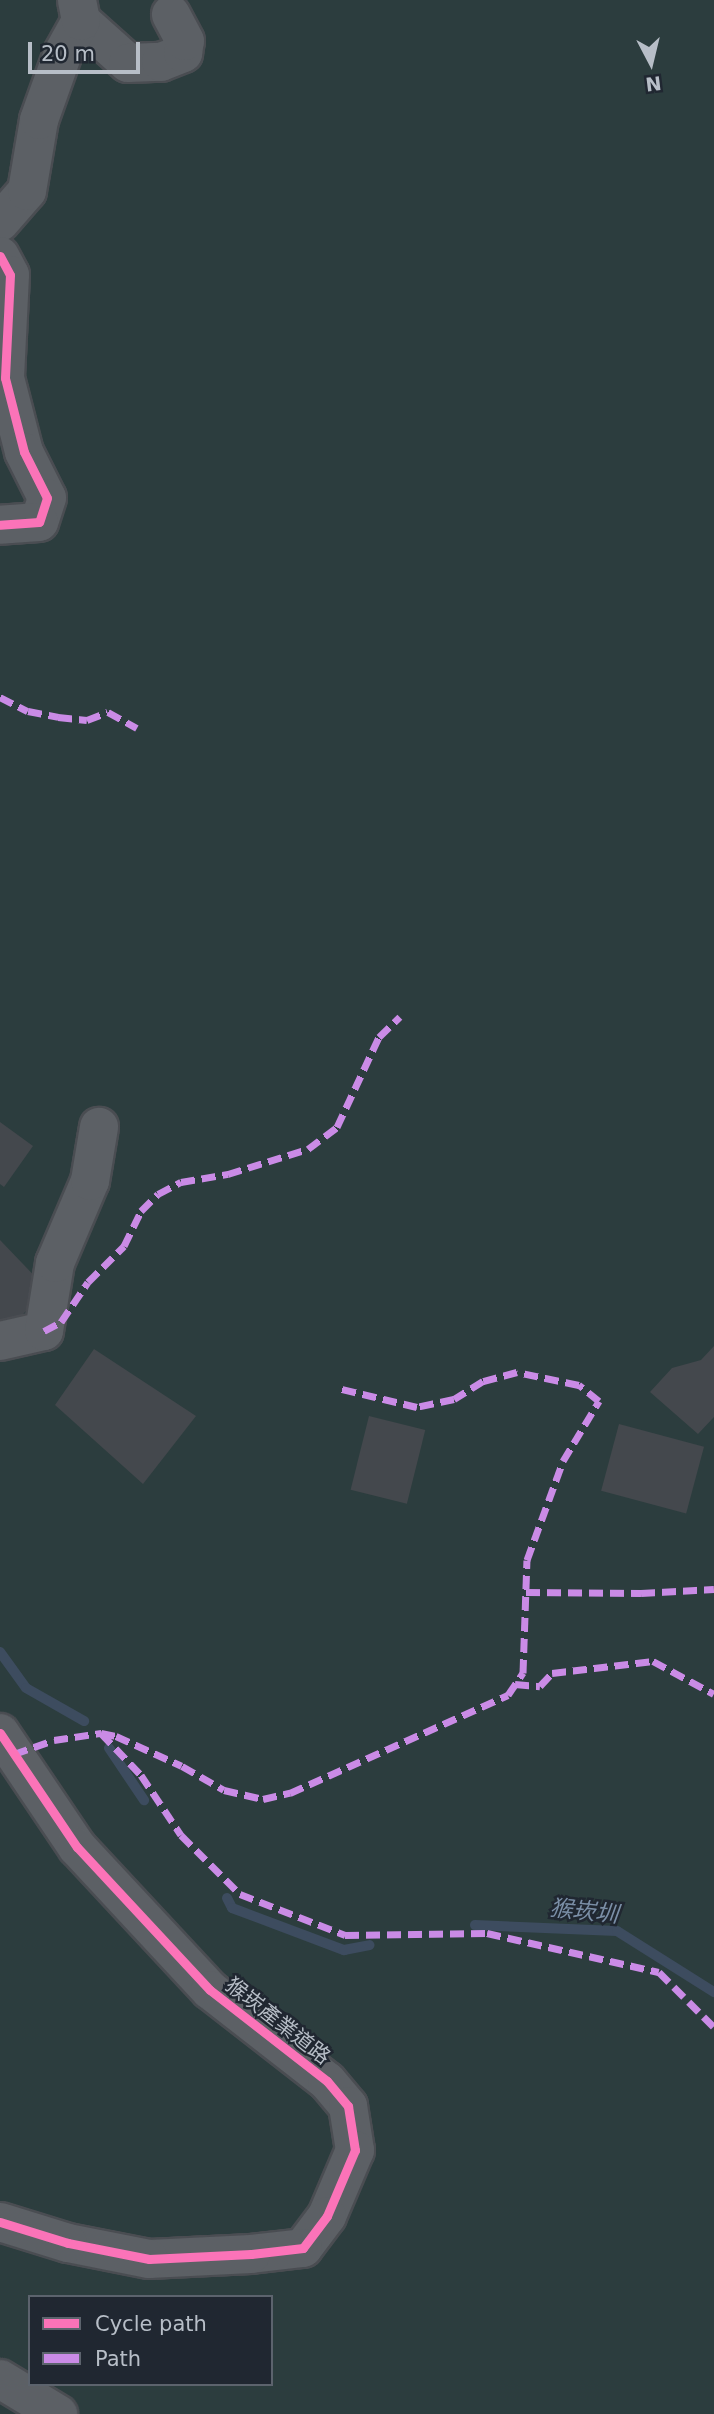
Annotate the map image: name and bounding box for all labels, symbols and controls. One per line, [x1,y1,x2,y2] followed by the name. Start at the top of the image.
[32,28,144,72] scale bar
[616,28,686,98] north arrow
[41,42,95,66] text: 20 m
[644,72,663,96] text: N
[548,1894,620,1928] water label: 猴崁圳
[221,1972,335,2070] street label: 猴崁產業道路
[28,2295,273,2386] legend
[95,2312,207,2336] text: Cycle path
[95,2347,141,2371] text: Path

